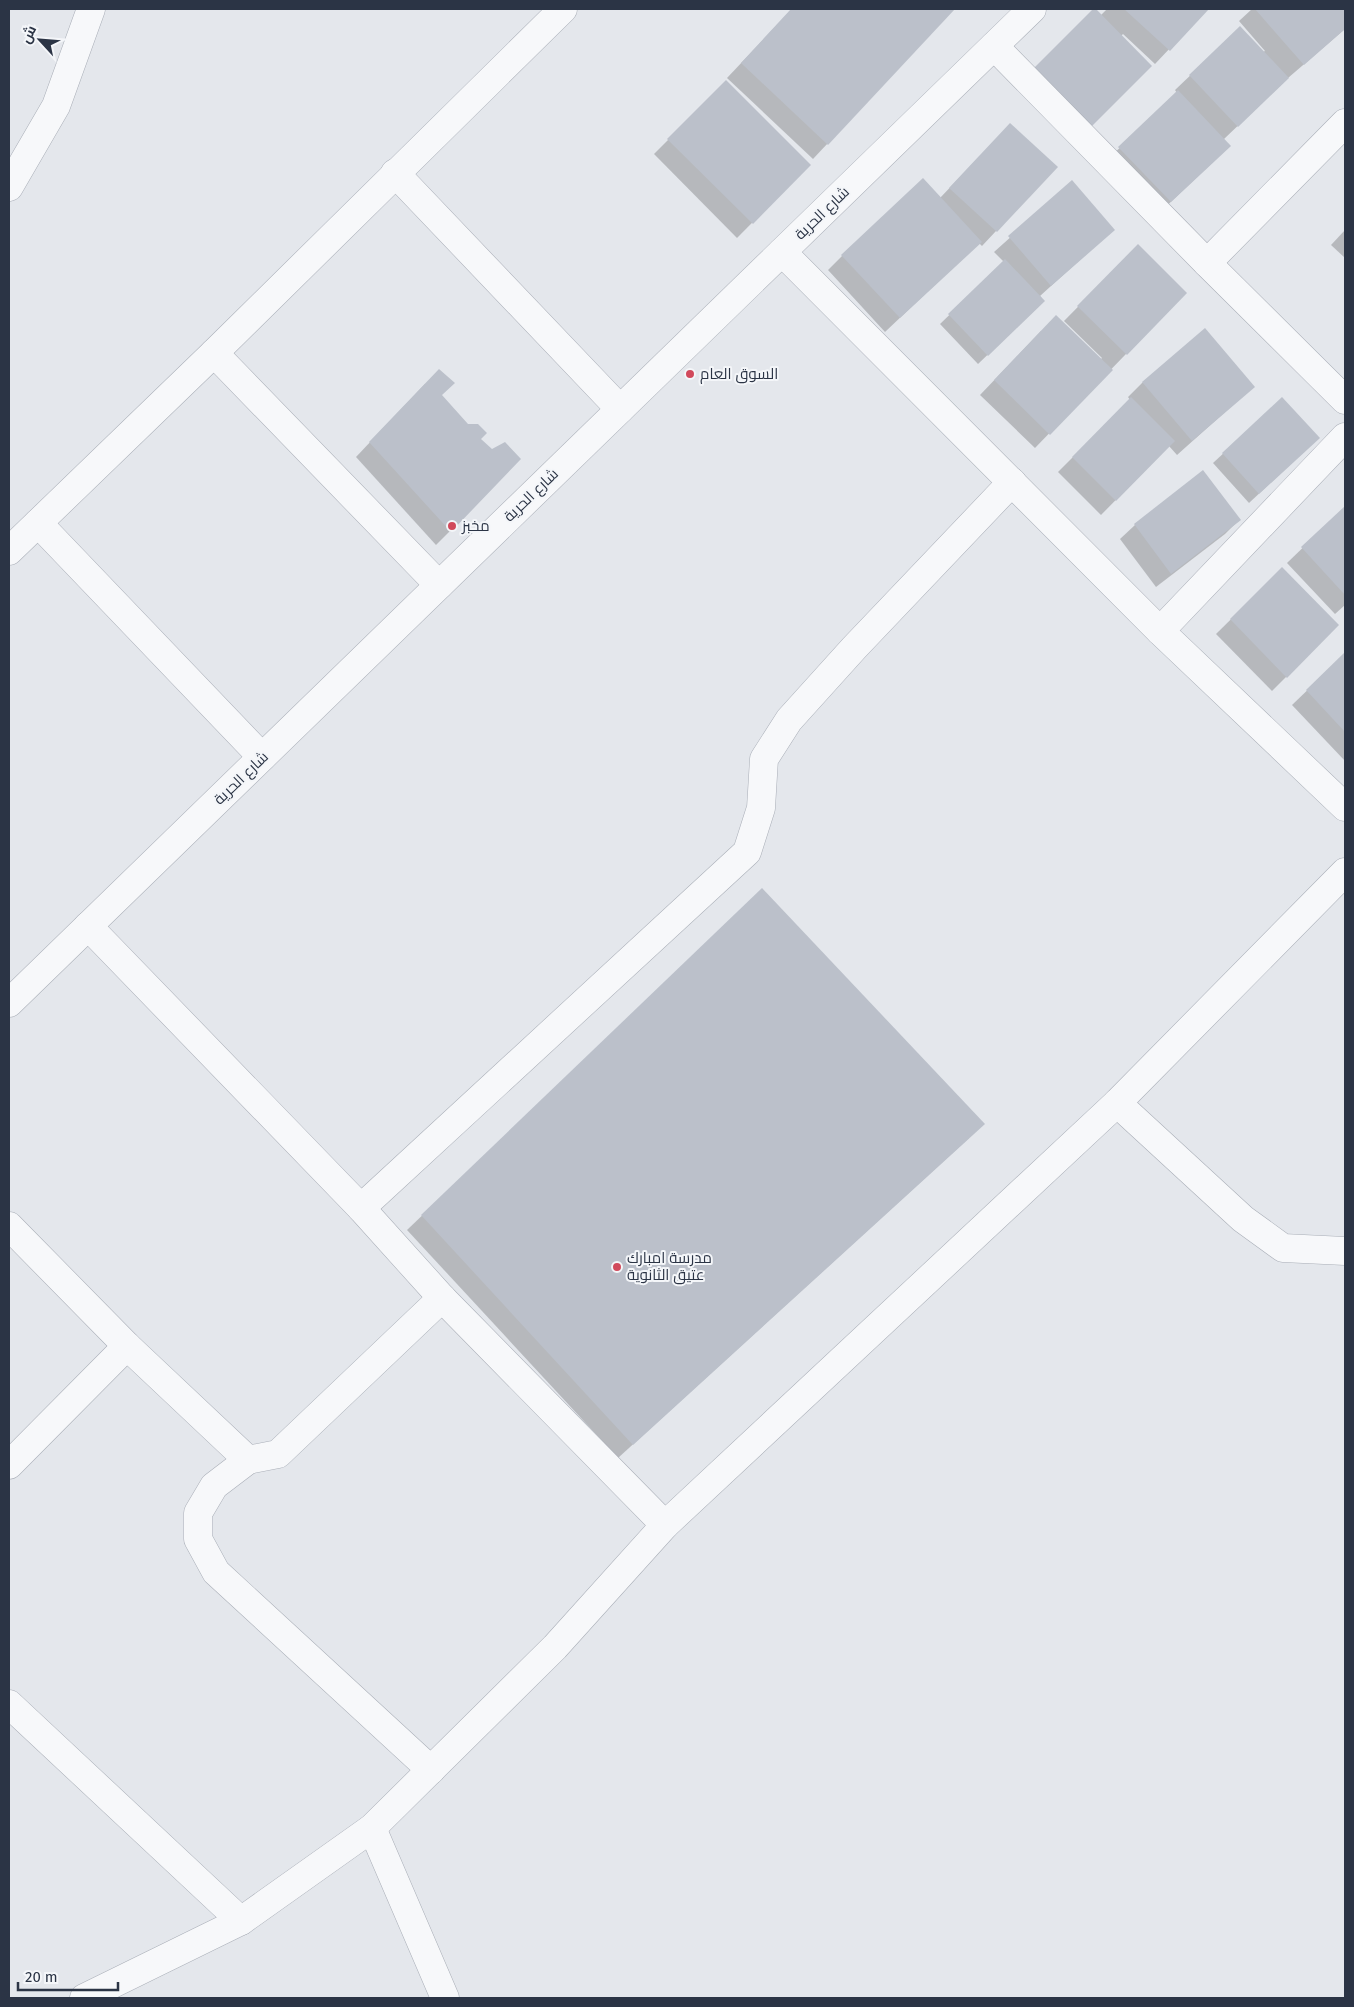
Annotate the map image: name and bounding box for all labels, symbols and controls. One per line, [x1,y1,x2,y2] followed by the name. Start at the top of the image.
[15,15,65,65] north arrow
[17,23,40,46] text: ش
[791,183,854,245] street label: شارع الحرية
[700,365,778,384] place label: السوق العام
[684,368,696,380] marker: السوق العام
[500,465,563,527] street label: شارع الحرية
[461,517,490,535] place label: مخبز
[446,520,458,532] marker: مخبز
[210,748,273,810] street label: شارع الحرية
[627,1249,712,1285] place label: مدرسة امبارك عتيق الثانوية
[611,1261,623,1273] marker: مدرسة امبارك عتيق الثانوية
[18,1960,118,1992] scale bar
[25,1968,58,1986] text: 20 m

